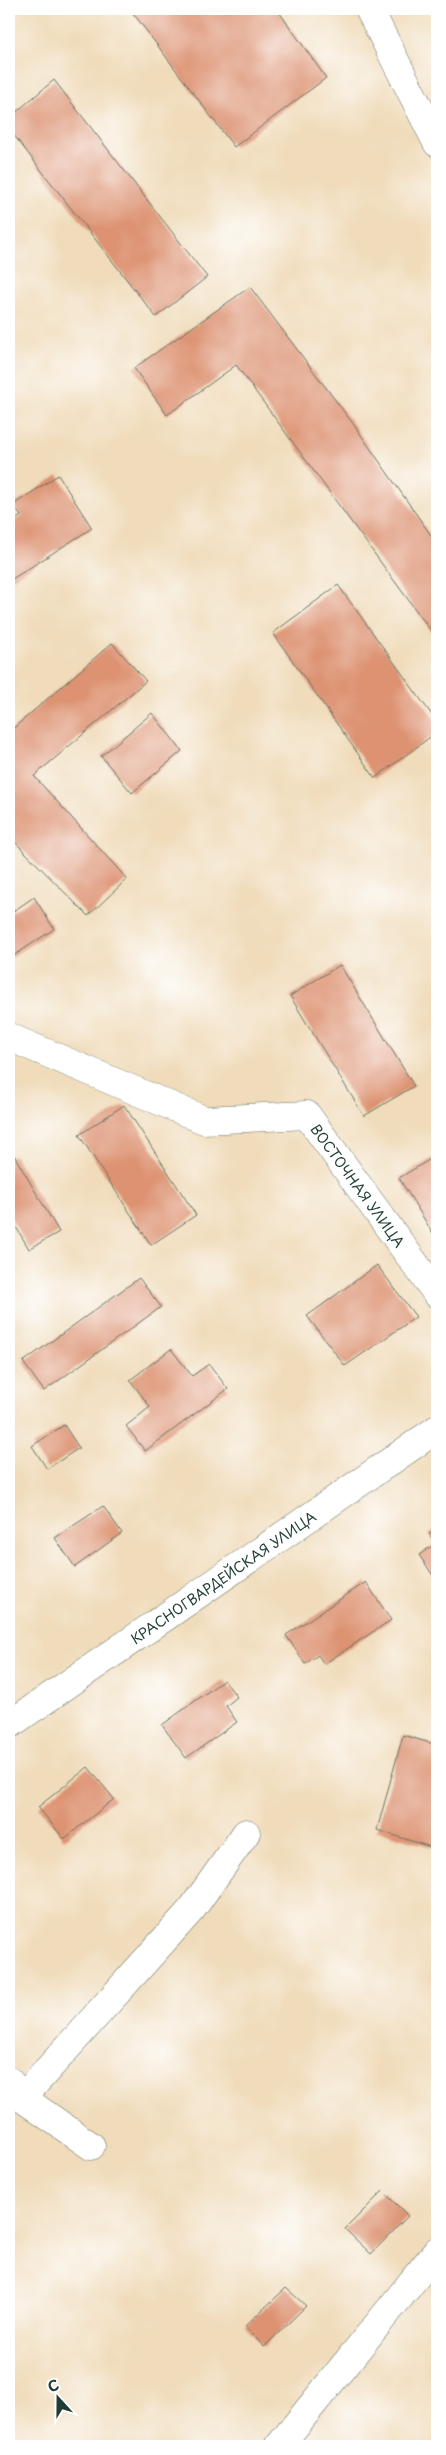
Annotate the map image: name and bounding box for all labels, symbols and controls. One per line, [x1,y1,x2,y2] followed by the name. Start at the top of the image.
[306,1119,410,1252] street label: ВОСТОЧНАЯ УЛИЦА
[126,1505,320,1649] street label: КРАСНОГВАРДЕЙСКАЯ УЛИЦА
[32,2372,82,2422] north arrow
[44,2374,62,2397] text: С

